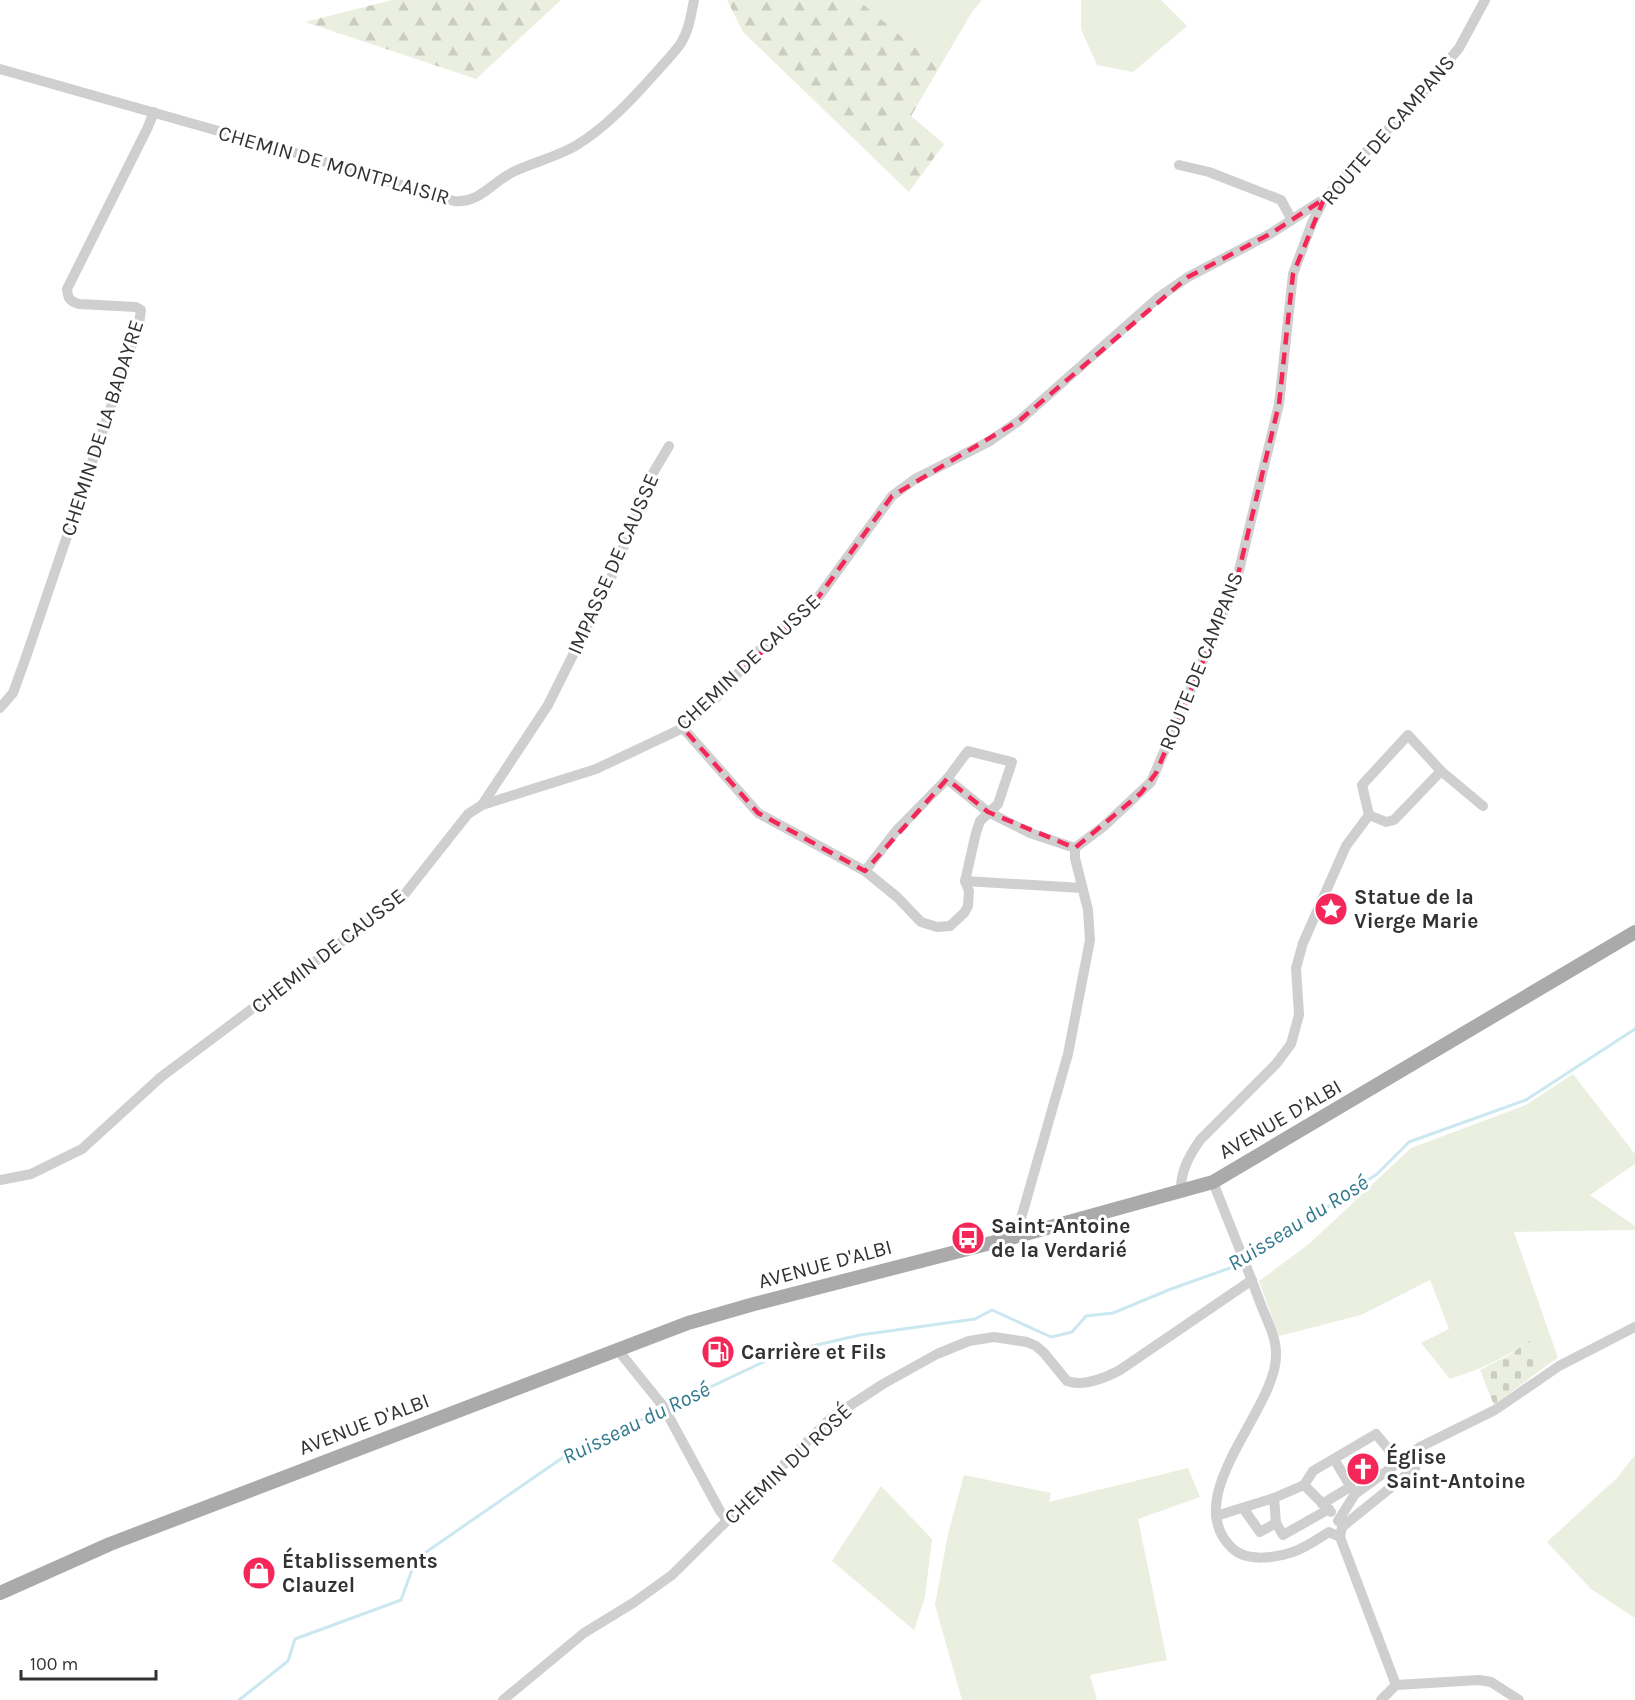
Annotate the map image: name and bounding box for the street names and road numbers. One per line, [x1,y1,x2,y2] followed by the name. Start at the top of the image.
[1316,50,1460,210] street label: ROUTE DE CAMPANS
[216,120,452,210] street label: CHEMIN DE MONTPLAISIR
[56,317,148,539] street label: CHEMIN DE LA BADAYRE
[562,470,664,658] street label: IMPASSE DE CAUSSE
[1154,568,1248,754] street label: ROUTE DE CAMPANS
[671,589,825,735] street label: CHEMIN DE CAUSSE
[246,884,410,1018] street label: CHEMIN DE CAUSSE
[1214,1074,1346,1164] street label: AVENUE D'ALBI
[755,1235,895,1293] street label: AVENUE D'ALBI
[296,1388,432,1460] street label: AVENUE D'ALBI
[719,1399,857,1529] street label: CHEMIN DU ROSÉ

